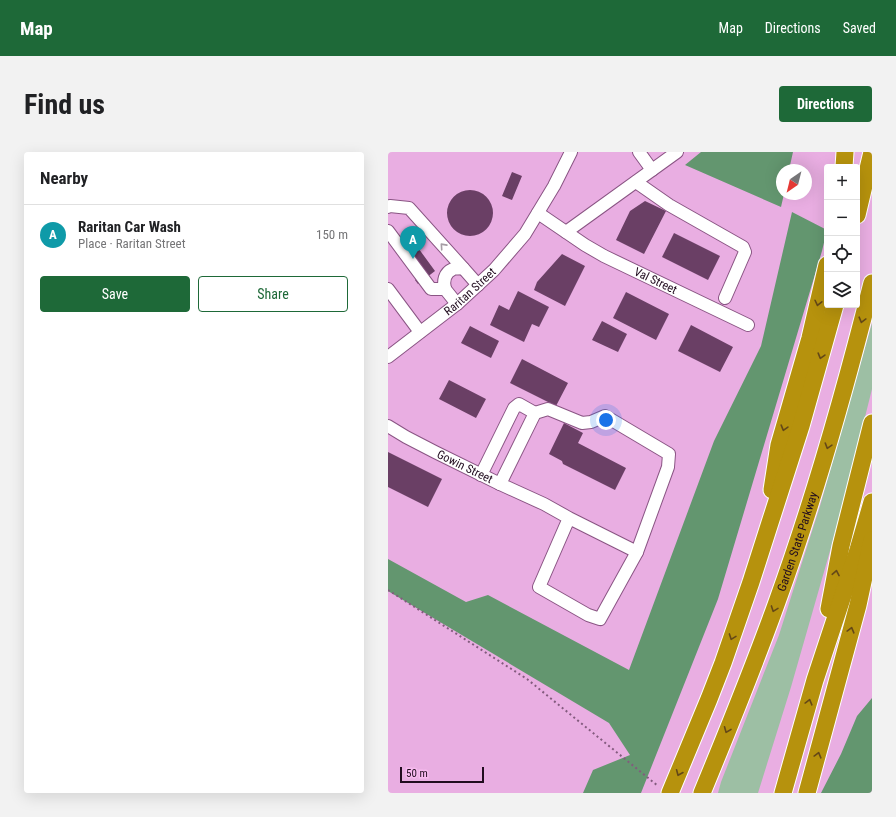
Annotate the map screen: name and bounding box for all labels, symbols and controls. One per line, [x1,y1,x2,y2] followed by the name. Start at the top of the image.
[20,17,53,40] text: Map
[719,20,743,36] text: Map
[765,20,821,36] text: Directions
[843,20,876,36] text: Saved
[779,86,872,122] button: Directions
[24,88,105,121] text: Find us
[776,164,812,200] north arrow
[824,164,860,308] map controls
[824,164,860,200] button: +
[40,168,88,188] text: Nearby
[824,200,860,236] button: −
[78,218,181,236] text: Raritan Car Wash
[400,226,426,259] pin: A
[49,227,57,242] text: A
[316,227,348,242] text: 150 m
[78,236,186,251] text: Place · Raritan Street
[824,236,860,272] button: locate
[440,243,447,250] one-way arrow
[632,264,680,297] street label: Val Street
[441,265,499,318] street label: Raritan Street
[824,272,860,308] button: layers
[40,276,190,312] button: Save
[198,276,348,312] button: Share
[814,299,823,306] one-way arrow
[859,317,867,324] one-way arrow
[817,352,826,359] one-way arrow
[596,410,616,430] your location
[780,424,789,431] one-way arrow
[824,442,833,449] one-way arrow
[435,447,495,487] street label: Gowin Street
[774,490,821,593] street label: Garden State Parkway
[831,570,839,576] one-way arrow
[771,606,779,613] one-way arrow
[846,627,855,634] one-way arrow
[729,634,737,641] one-way arrow
[804,698,812,705] one-way arrow
[724,727,732,734] one-way arrow
[813,752,821,759] one-way arrow
[400,765,484,784] scale bar
[406,767,428,780] text: 50 m
[676,769,684,777] one-way arrow

